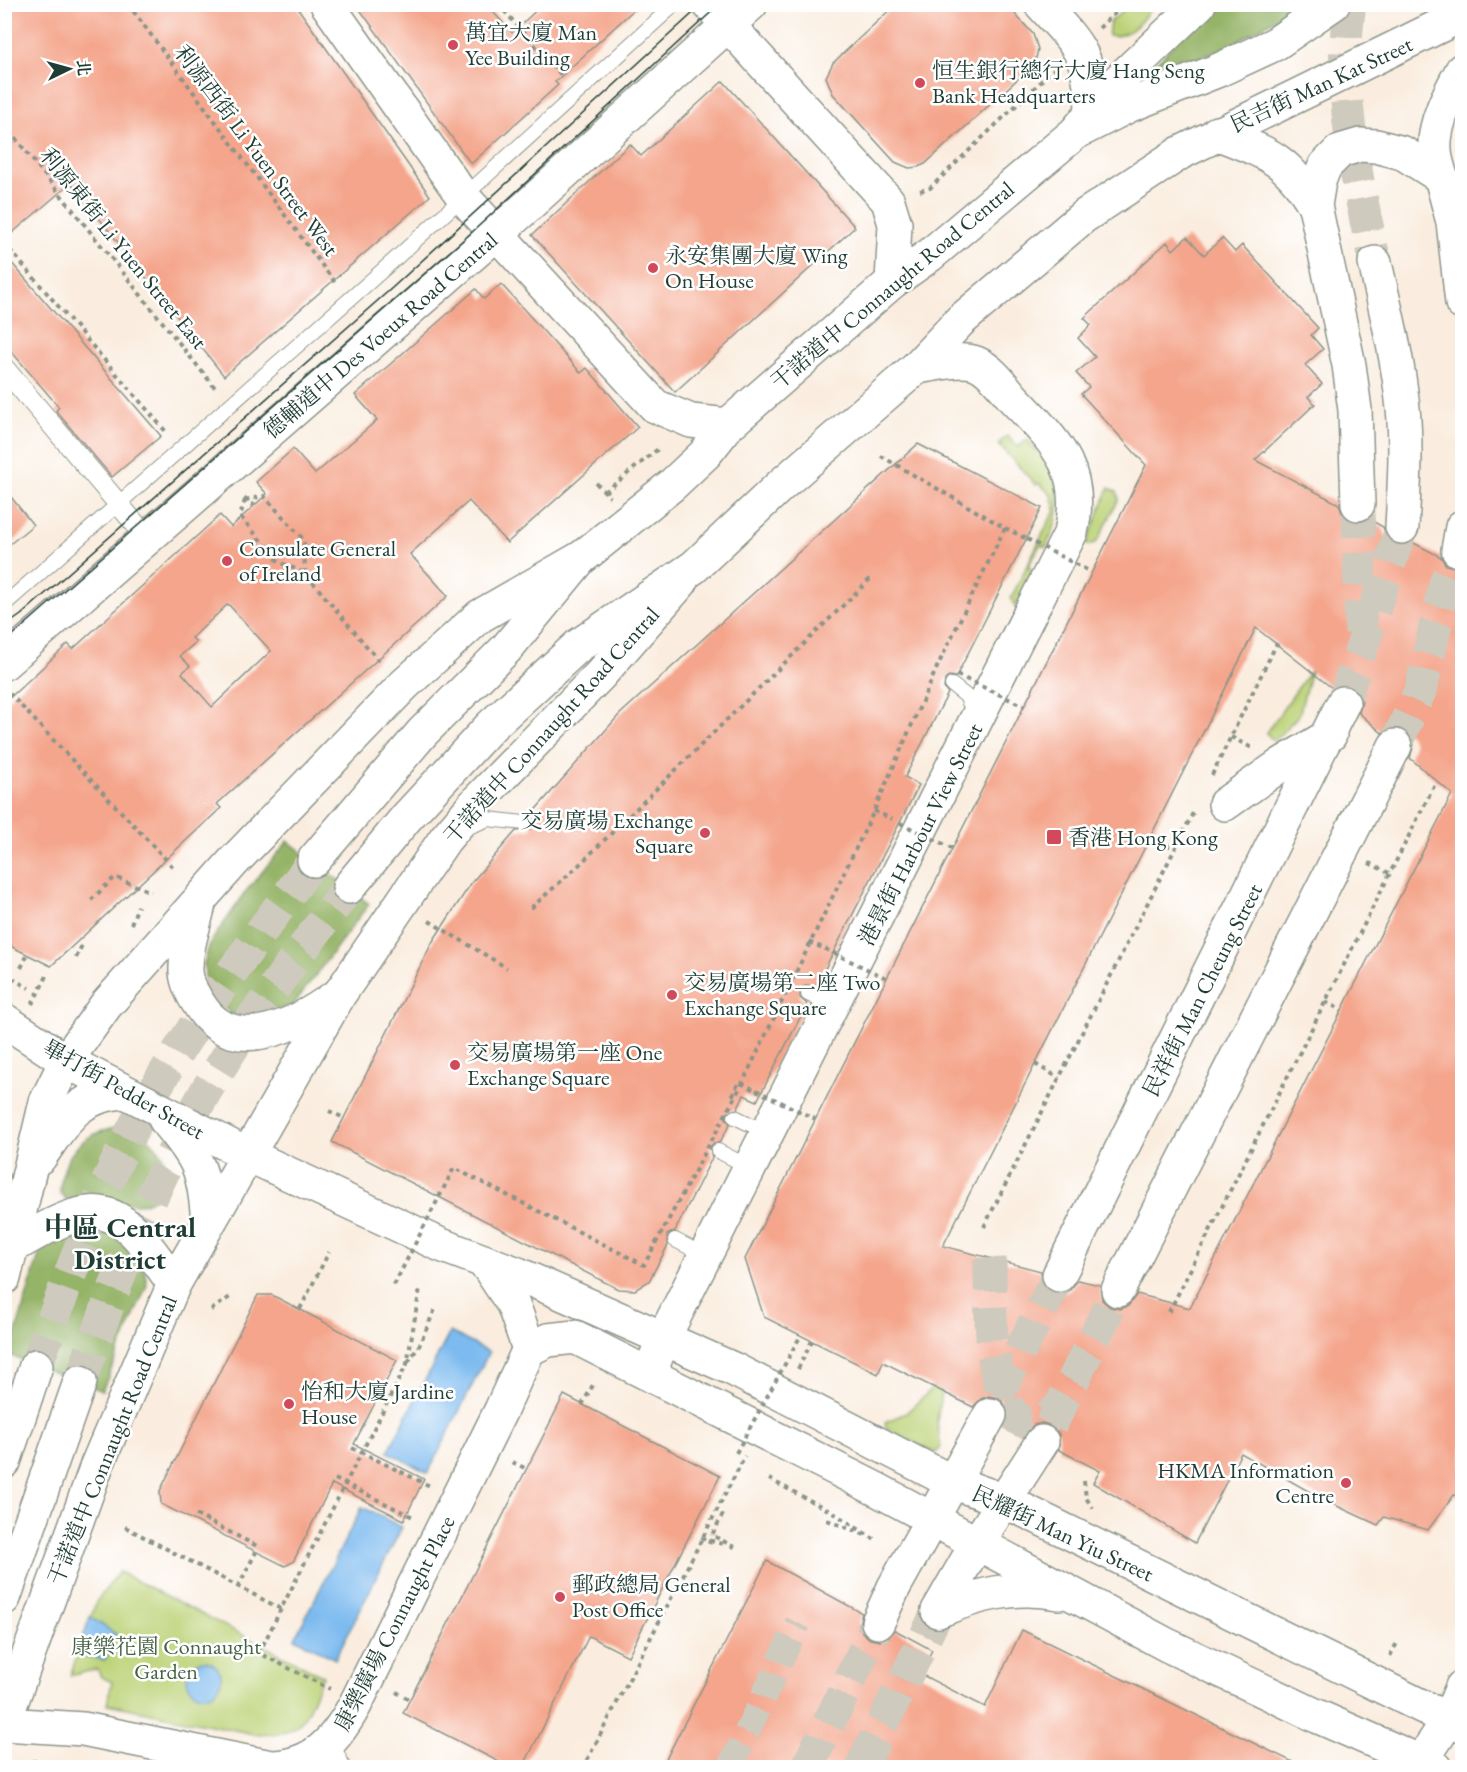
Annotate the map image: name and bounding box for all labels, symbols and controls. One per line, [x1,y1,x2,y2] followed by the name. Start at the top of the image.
[465,18,598,72] place label: 萬宜大廈 Man Yee Building
[1225,29,1417,139] street label: 民吉街 Man Kat Street
[446,38,460,52] marker: 萬宜大廈 Man Yee Building
[39,39,99,99] north arrow
[168,39,346,262] street label: 利源西街 Li Yuen Street West
[932,56,1205,110] place label: 恒生銀行總行大廈 Hang Seng Bank Headquarters
[72,59,95,77] text: 北
[913,76,927,90] marker: 恒生銀行總行大廈 Hang Seng Bank Headquarters
[33,142,214,355] street label: 利源東街 Li Yuen Street East
[765,175,1020,396] street label: 干諾道中 Connaught Road Central
[257,226,503,445] street label: 德輔道中 Des Voeux Road Central
[665,241,848,295] place label: 永安集團大廈 Wing On House
[646,261,660,275] marker: 永安集團大廈 Wing On House
[239,534,396,588] place label: Consulate General of Ireland
[220,554,234,568] marker: Consulate General of Ireland
[437,601,666,850] street label: 干諾道中 Connaught Road Central
[852,718,989,950] street label: 港景街 Harbour View Street
[520,806,693,860] place label: 交易廣場 Exchange Square
[1068,823,1218,852] place label: 香港 Hong Kong
[698,826,712,840] marker: 交易廣場 Exchange Square
[1045,828,1063,846] marker: 香港 Hong Kong
[1136,879,1269,1102] street label: 民祥街 Man Cheung Street
[684,968,880,1022] place label: 交易廣場第二座 Two Exchange Square
[665,988,679,1002] marker: 交易廣場第二座 Two Exchange Square
[38,1033,210,1146] street label: 畢打街 Pedder Street
[467,1038,663,1092] place label: 交易廣場第一座 One Exchange Square
[448,1058,462,1072] marker: 交易廣場第一座 One Exchange Square
[44,1209,196,1277] district label: 中區 Central District
[41,1291,184,1589] street label: 干諾道中 Connaught Road Central
[301,1377,454,1431] place label: 怡和大廈 Jardine House
[282,1397,296,1411] marker: 怡和大廈 Jardine House
[1157,1456,1334,1510] place label: HKMA Information Centre
[1339,1476,1353,1490] marker: HKMA Information Centre
[967,1479,1158,1588] street label: 民耀街 Man Yiu Street
[327,1510,462,1736] street label: 康樂廣場 Connaught Place
[572,1570,731,1624] place label: 郵政總局 General Post Office
[553,1590,567,1604] marker: 郵政總局 General Post Office
[71,1632,261,1686] park label: 康樂花園 Connaught Garden

